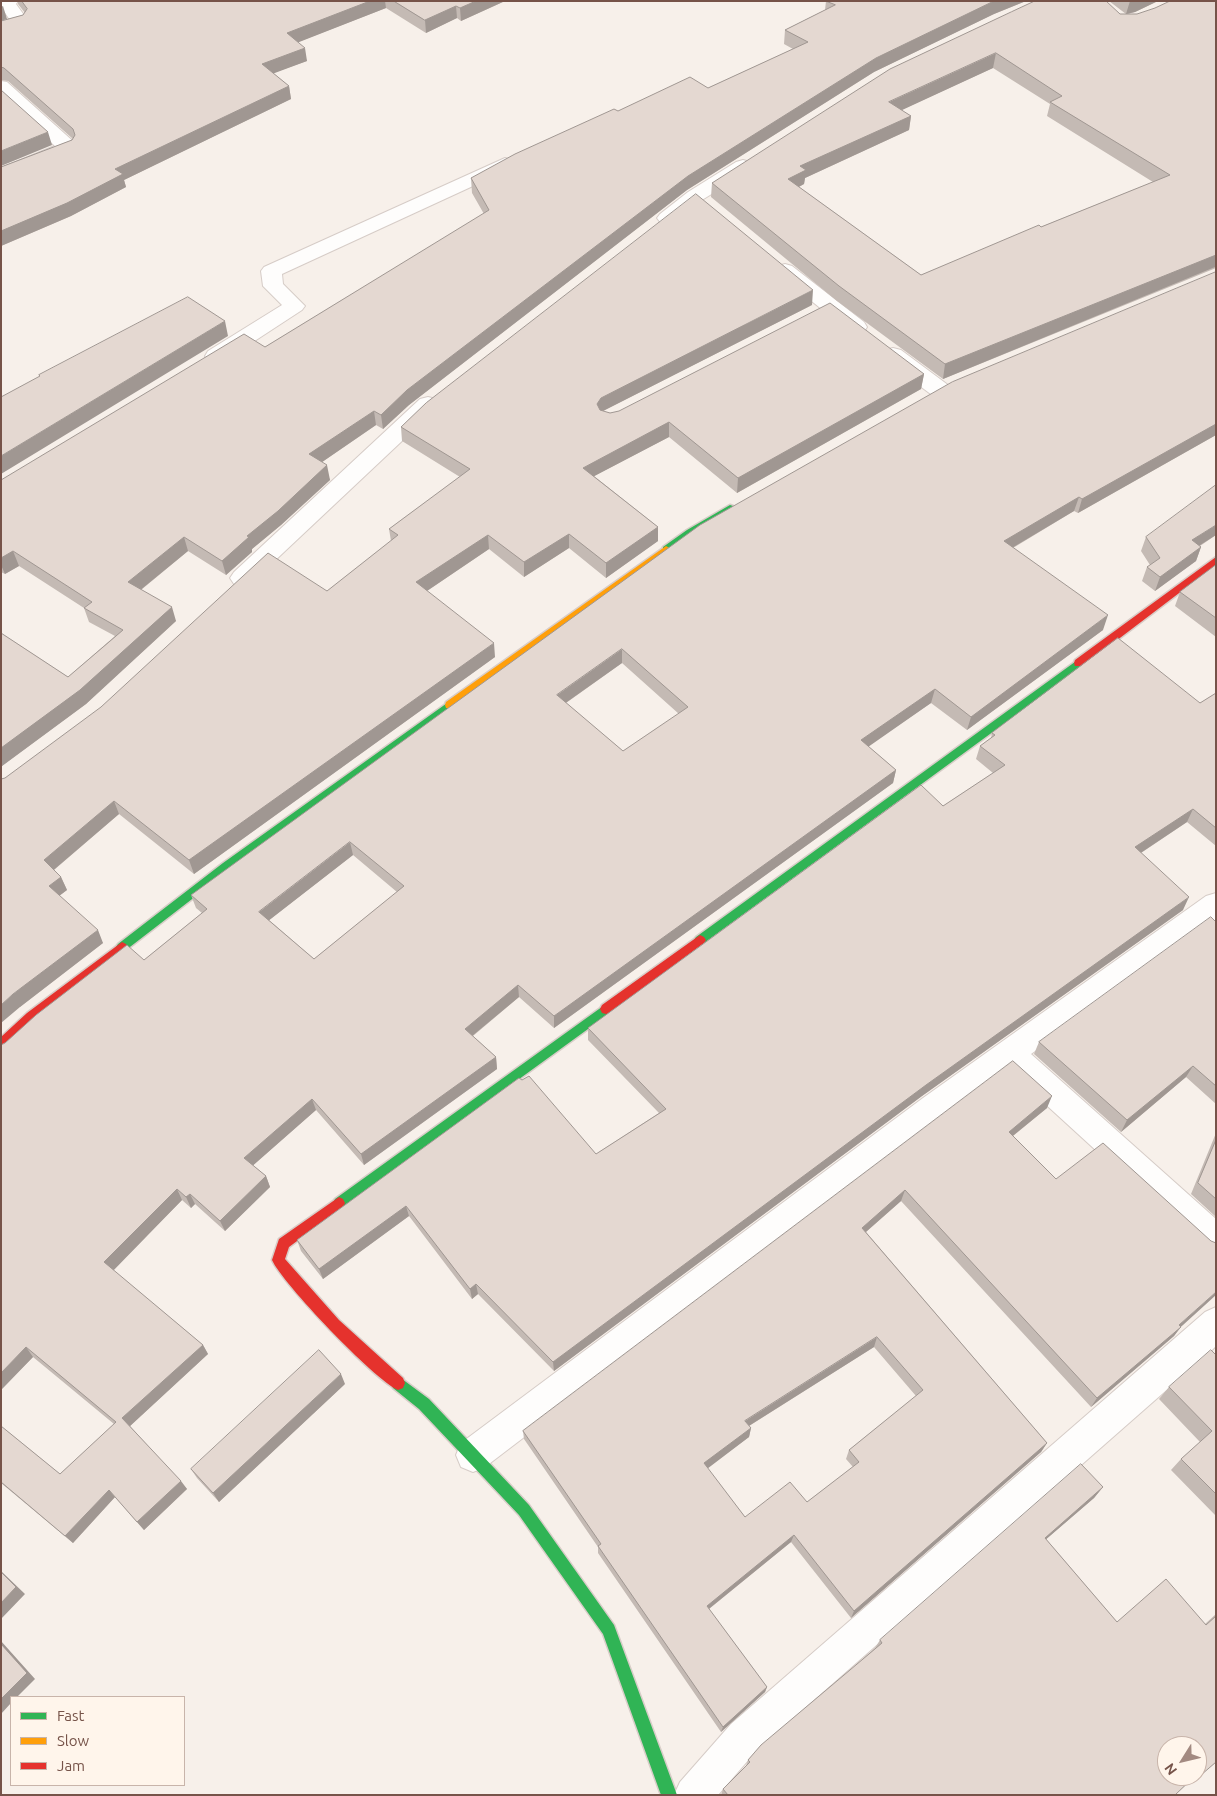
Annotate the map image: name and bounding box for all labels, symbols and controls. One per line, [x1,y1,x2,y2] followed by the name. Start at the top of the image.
[10,1696,185,1786] legend
[57,1707,84,1724] text: Fast
[57,1732,89,1749] text: Slow
[1157,1736,1207,1786] north arrow
[57,1757,85,1774] text: Jam
[1161,1760,1180,1778] text: N

